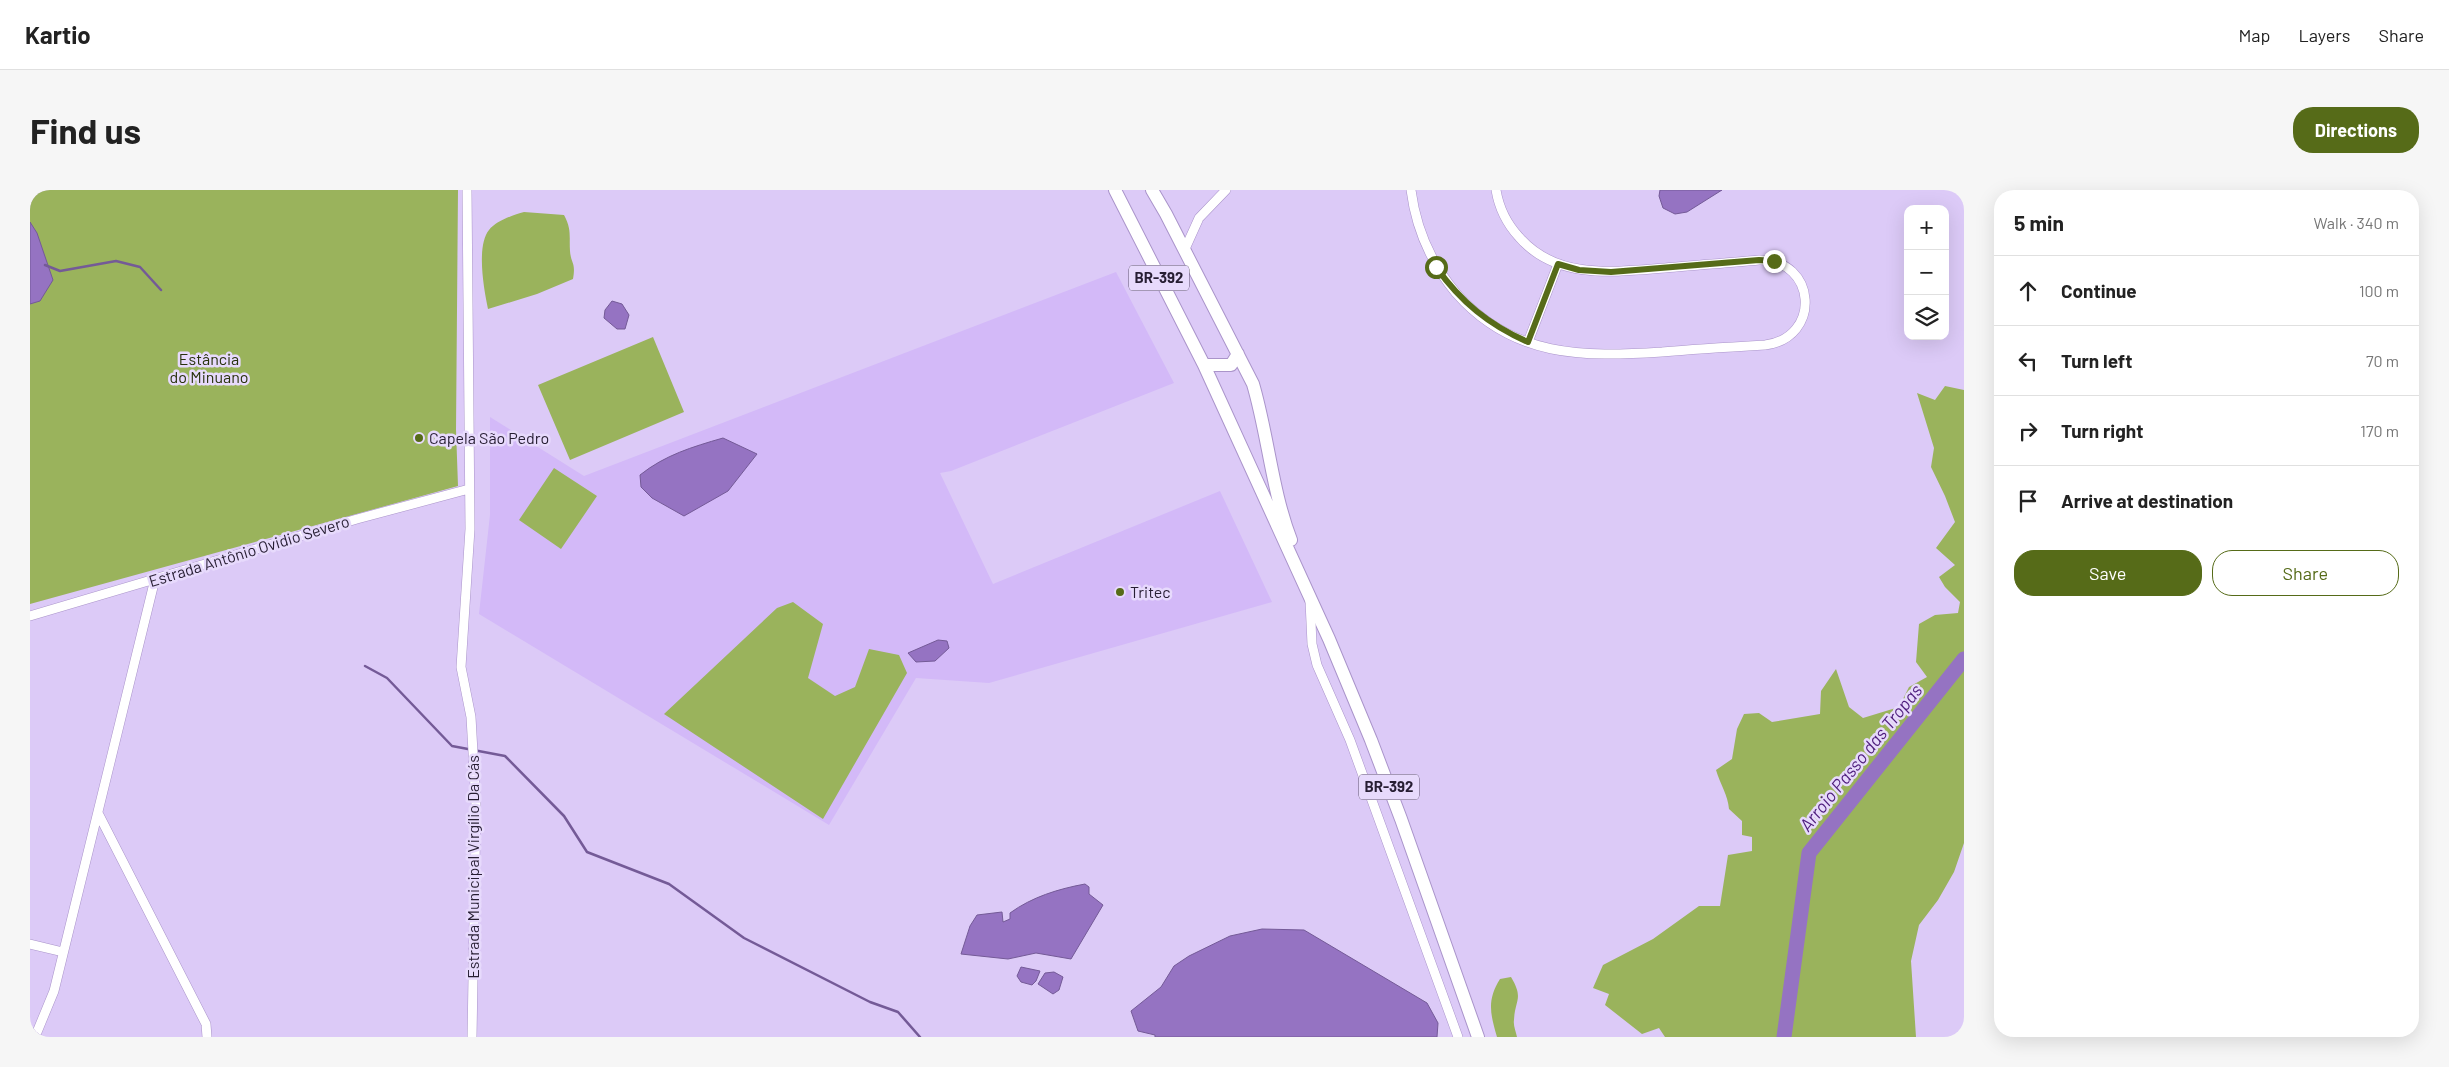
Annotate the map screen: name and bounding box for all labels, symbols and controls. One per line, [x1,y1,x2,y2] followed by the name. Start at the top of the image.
[25,20,91,49] text: Kartio
[2238,24,2270,46] text: Map
[2298,24,2351,46] text: Layers
[2379,24,2424,46] text: Share
[2293,107,2419,153] button: Directions
[30,109,141,151] text: Find us
[1904,205,1949,340] map controls
[1904,205,1949,250] button: +
[2014,210,2064,235] text: 5 min
[2314,213,2399,232] text: Walk · 340 m
[1763,250,1786,273] route end
[1904,250,1949,295] button: −
[1425,256,1448,279] route start
[1129,266,1189,290] road number: BR-392
[2014,277,2042,305] icon: ahead
[2061,279,2137,302] text: Continue
[2359,281,2399,300] text: 100 m
[1904,295,1949,340] button: layers
[2014,347,2042,375] icon: left
[170,349,248,386] park label: Estância do Minuano
[2061,349,2132,372] text: Turn left
[2366,351,2399,370] text: 70 m
[2014,417,2042,445] icon: right
[2061,419,2143,442] text: Turn right
[2360,421,2399,440] text: 170 m
[429,428,549,447] place label: Capela São Pedro
[413,432,425,444] marker: Capela São Pedro
[2014,487,2042,515] icon: arrive
[2061,489,2233,512] text: Arrive at destination
[146,511,351,590] street label: Estrada Antônio Ovidio Severo
[2014,550,2202,596] button: Save
[2212,550,2399,596] button: Share
[1130,582,1171,601] place label: Tritec
[1114,586,1126,598] marker: Tritec
[1794,679,1926,835] water label: Arroio Passo das Tropas
[463,755,482,979] street label: Estrada Municipal Virgílio Da Cás
[1359,774,1419,800] road number: BR-392

